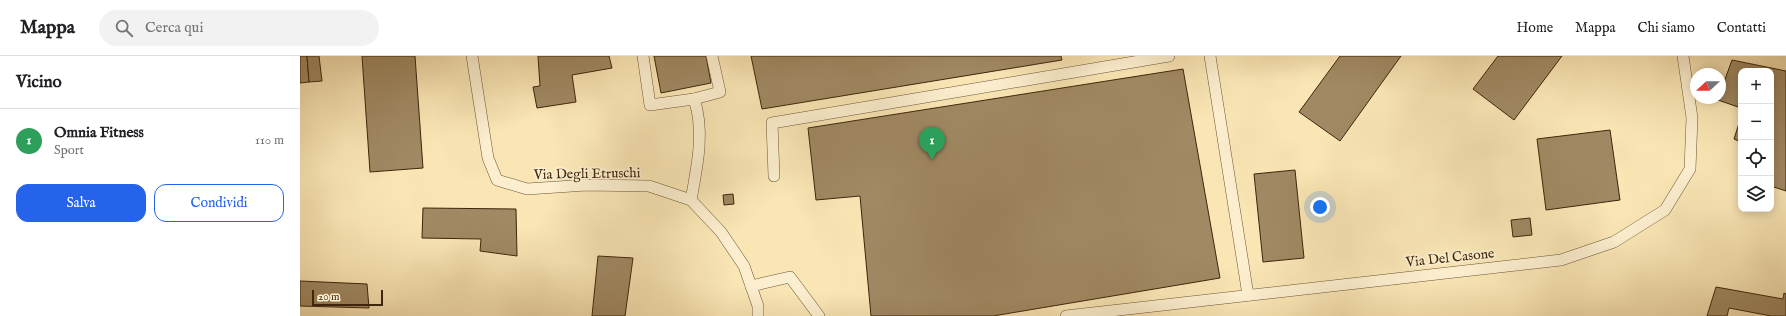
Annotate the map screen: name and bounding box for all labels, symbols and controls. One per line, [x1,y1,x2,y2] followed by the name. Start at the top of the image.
[99,10,379,46] search box
[20,16,75,40] text: Mappa
[113,17,135,39] icon: search
[145,18,203,37] text: Cerca qui
[1517,19,1553,37] text: Home
[1575,19,1616,37] text: Mappa
[1638,19,1695,37] text: Chi siamo
[1717,19,1766,37] text: Contatti
[1690,68,1726,104] north arrow
[1738,68,1774,212] map controls
[1738,68,1774,104] button: +
[16,72,62,93] text: Vicino
[1738,104,1774,140] button: −
[54,123,144,142] text: Omnia Fitness
[919,127,945,160] pin: 1
[27,132,31,149] text: 1
[255,132,284,149] text: 110 m
[1738,140,1774,176] button: locate
[54,142,84,159] text: Sport
[532,164,641,184] street label: Via Degli Etruschi
[1738,176,1774,212] button: layers
[16,184,146,222] button: Salva
[154,184,284,222] button: Condividi
[1310,197,1330,217] your location
[1404,244,1496,272] street label: Via Del Casone
[312,288,383,307] scale bar
[318,290,339,304] text: 20 m

